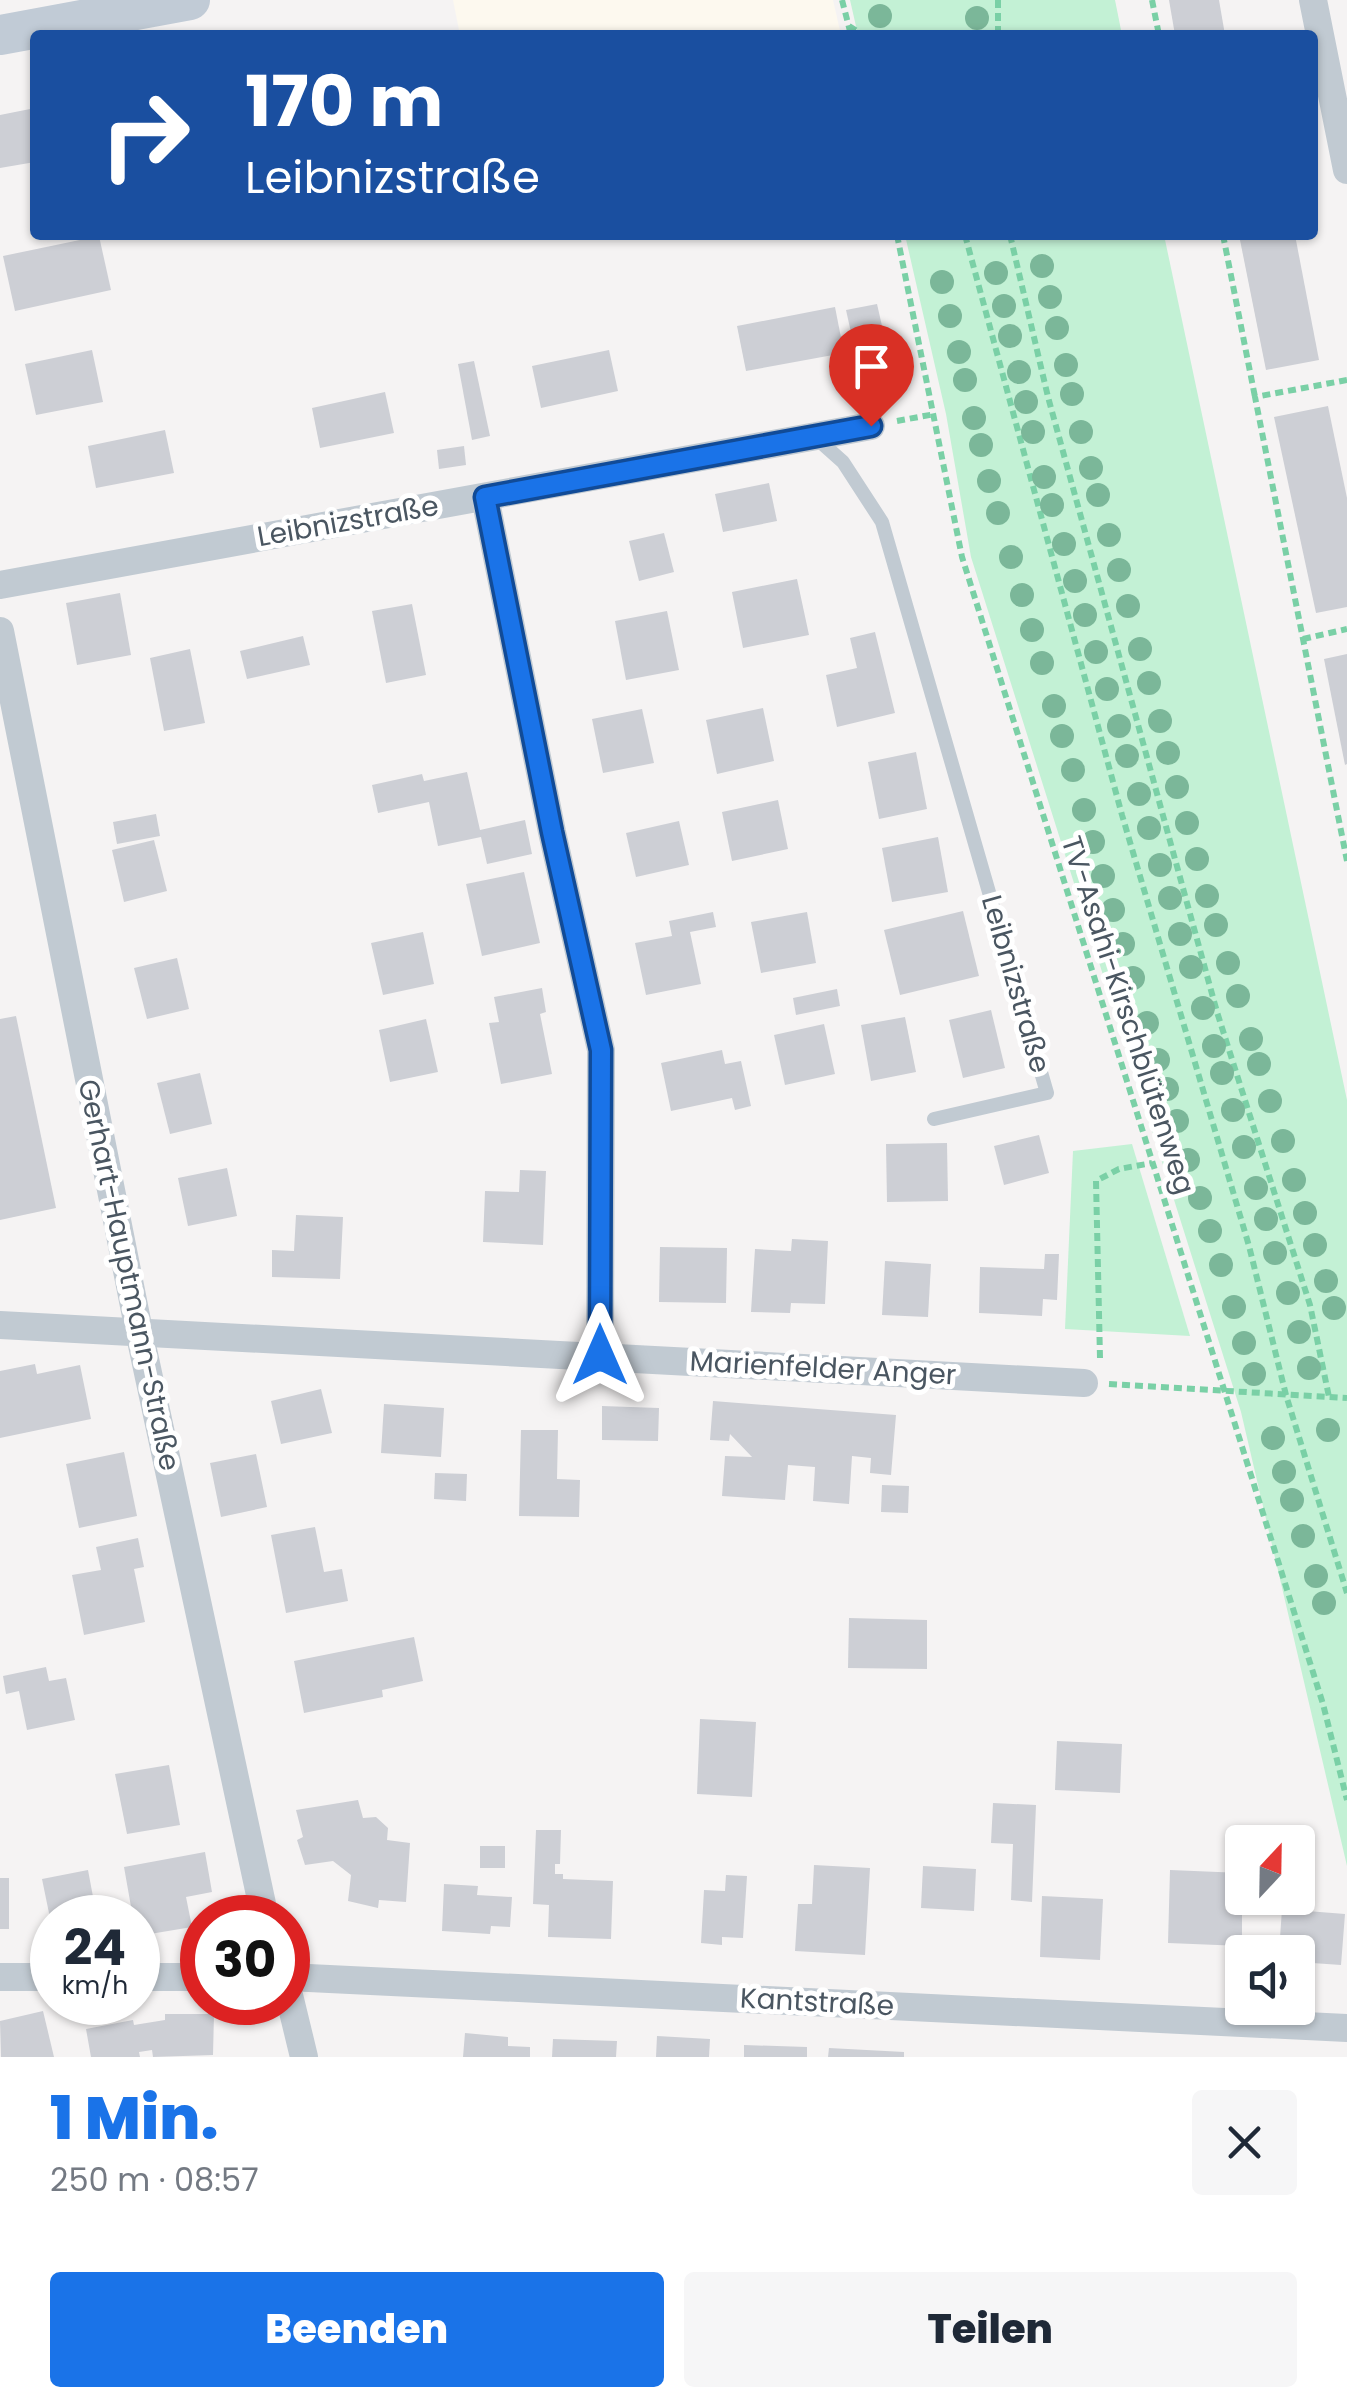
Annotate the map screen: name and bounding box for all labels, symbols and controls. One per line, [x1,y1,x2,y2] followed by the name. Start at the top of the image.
[245,52,443,151] text: 170 m
[80,70,210,200] icon: right
[245,146,540,209] text: Leibnizstraße
[829,324,914,427] pin
[844,339,899,394] icon: arrive
[254,486,442,556] street label: Leibnizstraße
[1052,831,1204,1199] street label: TV-Asahi-Kirschblütenweg
[972,890,1060,1078] street label: Leibnizstraße
[68,1076,190,1474] street label: Gerhart-Hauptmann-Straße
[548,1303,652,1407] position arrow
[689,1342,957,1394] street label: Marienfelder Anger
[1225,1825,1315,1915] north arrow
[1225,1825,1315,2025] map controls
[180,1895,310,2025] speed limit sign: 30
[64,1912,126,1983] text: 24
[1225,1935,1315,2025] button: sound
[62,1968,128,2003] text: km/h
[739,1978,895,2026] street label: Kantstraße
[50,2076,218,2160] text: 1 Min.
[1192,2090,1297,2195] button: close
[50,2157,259,2202] text: 250 m · 08:57
[50,2272,664,2387] button: Beenden
[684,2272,1297,2387] button: Teilen

